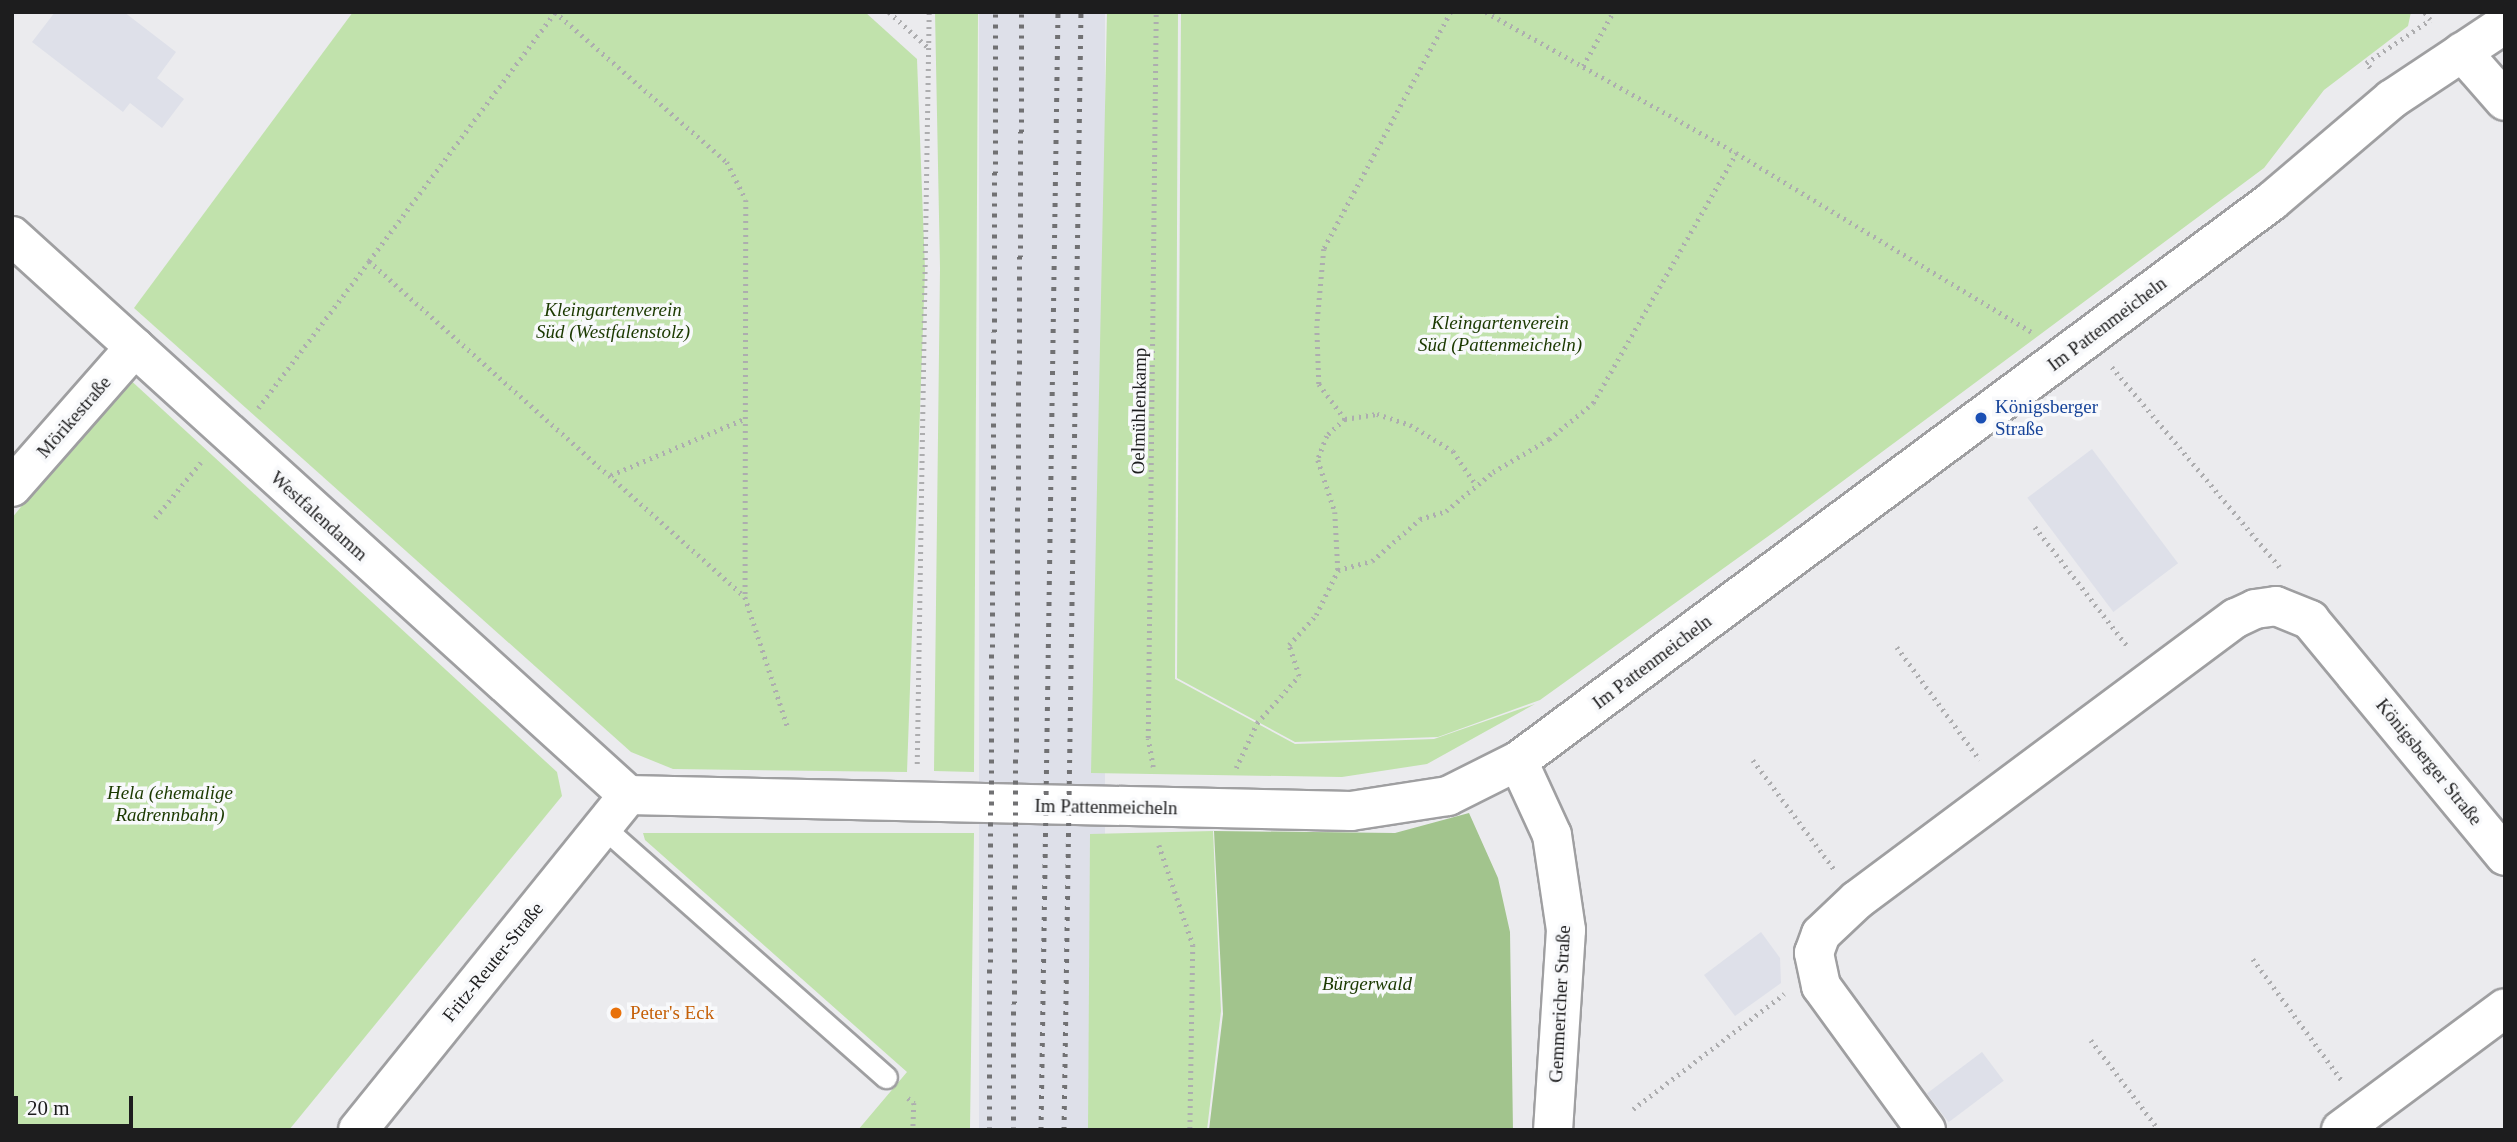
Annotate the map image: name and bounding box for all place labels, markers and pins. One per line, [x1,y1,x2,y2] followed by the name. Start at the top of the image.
[1995,396,2098,440] place label: Königsberger Straße
[1973,410,1989,426] marker: Königsberger Straße
[630,1002,714,1024] place label: Peter's Eck
[608,1005,624,1021] marker: Peter's Eck

